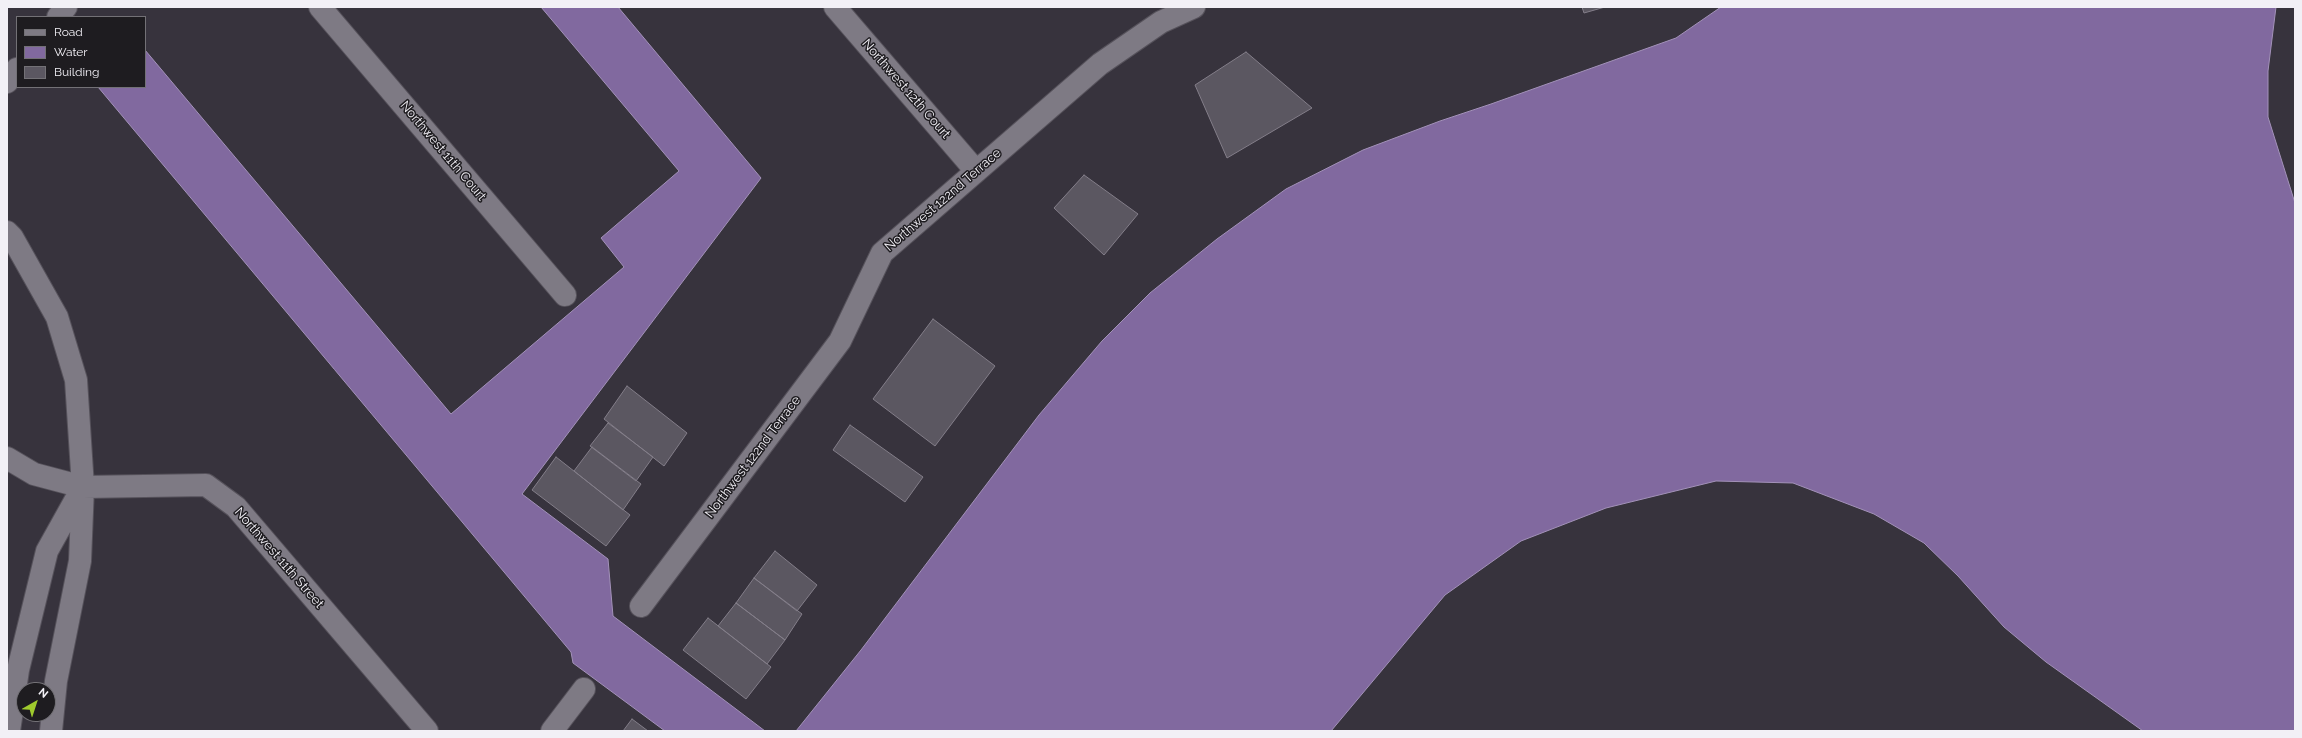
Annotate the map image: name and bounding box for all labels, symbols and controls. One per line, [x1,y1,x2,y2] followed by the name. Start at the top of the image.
[16,16,146,88] legend
[54,25,83,39] text: Road
[859,36,953,142] street label: Northwest 12th Court
[54,45,88,59] text: Water
[54,65,100,79] text: Building
[397,98,489,204] street label: Northwest 11th Court
[882,145,1004,255] street label: Northwest 122nd Terrace
[702,393,804,521] street label: Northwest 122nd Terrace
[231,504,327,612] street label: Northwest 11th Street
[16,682,56,722] north arrow
[36,685,51,701] text: N

